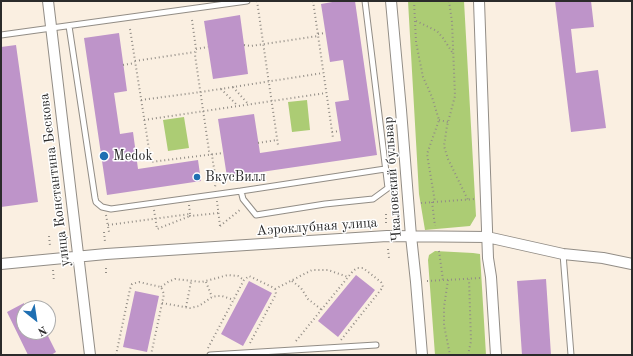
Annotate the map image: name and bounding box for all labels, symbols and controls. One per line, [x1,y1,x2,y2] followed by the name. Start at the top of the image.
[36,92,74,268] street label: улица Константина Бескова
[380,116,406,242] street label: Чкаловский бульвар
[113,148,153,164] place label: Medok
[98,150,110,162] marker: Medok
[205,169,266,185] place label: ВкусВилл
[192,172,202,182] marker: ВкусВилл
[256,214,378,240] street label: Аэроклубная улица
[16,300,56,340] north arrow
[35,323,48,337] text: N

